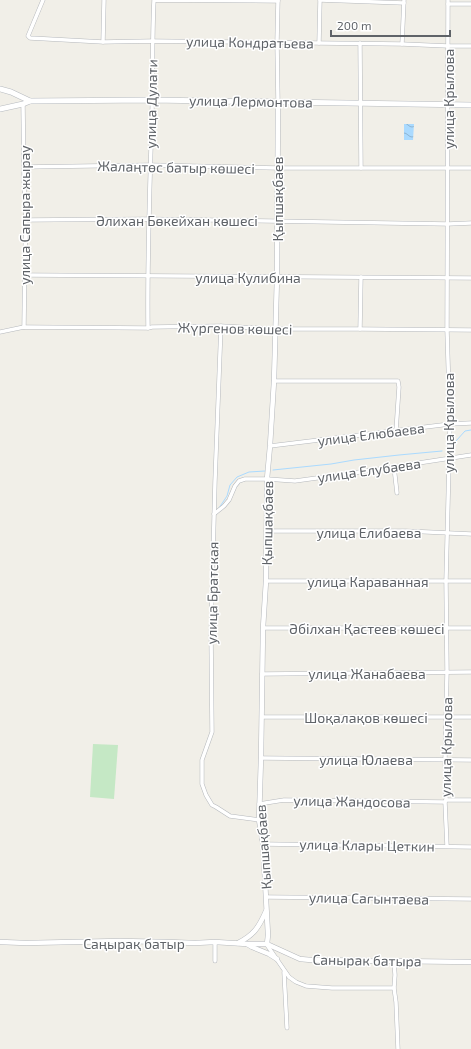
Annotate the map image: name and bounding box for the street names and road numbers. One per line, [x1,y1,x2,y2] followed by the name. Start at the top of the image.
[186,32,314,52] street label: улица Кондратьева
[440,49,457,149] street label: улица Крылова
[142,59,160,149] street label: улица Дулати
[189,91,313,111] street label: улица Лермонтова
[16,145,33,285] street label: улица Сапыра жырау
[97,157,255,177] street label: Жалаңтөс батыр көшесі
[269,157,286,241] street label: Қыпшақбаев
[96,212,258,229] street label: Әлихан Бөкейхан көшесі
[195,269,301,286] street label: улица Кулибина
[178,319,292,337] street label: Жүргенов көшесі
[440,373,457,473] street label: улица Крылова
[316,419,426,449] street label: улица Елюбаева
[316,454,422,486] street label: улица Елубаева
[258,480,276,566] street label: Қыпшақбаев
[317,524,421,541] street label: улица Елибаева
[203,541,221,645] street label: улица Братская
[307,573,429,590] street label: улица Караванная
[289,620,445,637] street label: Әбілхан Қастеев көшесі
[308,665,426,682] street label: улица Жанабаева
[437,697,455,797] street label: улица Крылова
[304,709,428,726] street label: Шоқалақов көшесі
[319,751,413,768] street label: улица Юлаева
[293,791,411,811] street label: улица Жандосова
[252,804,274,890] street label: Қыпшақбаев
[299,835,435,855] street label: улица Клары Цеткин
[309,888,429,908] street label: улица Сагынтаева
[83,935,185,952] street label: Саңырақ батыр
[312,951,422,969] street label: Санырак батыра

